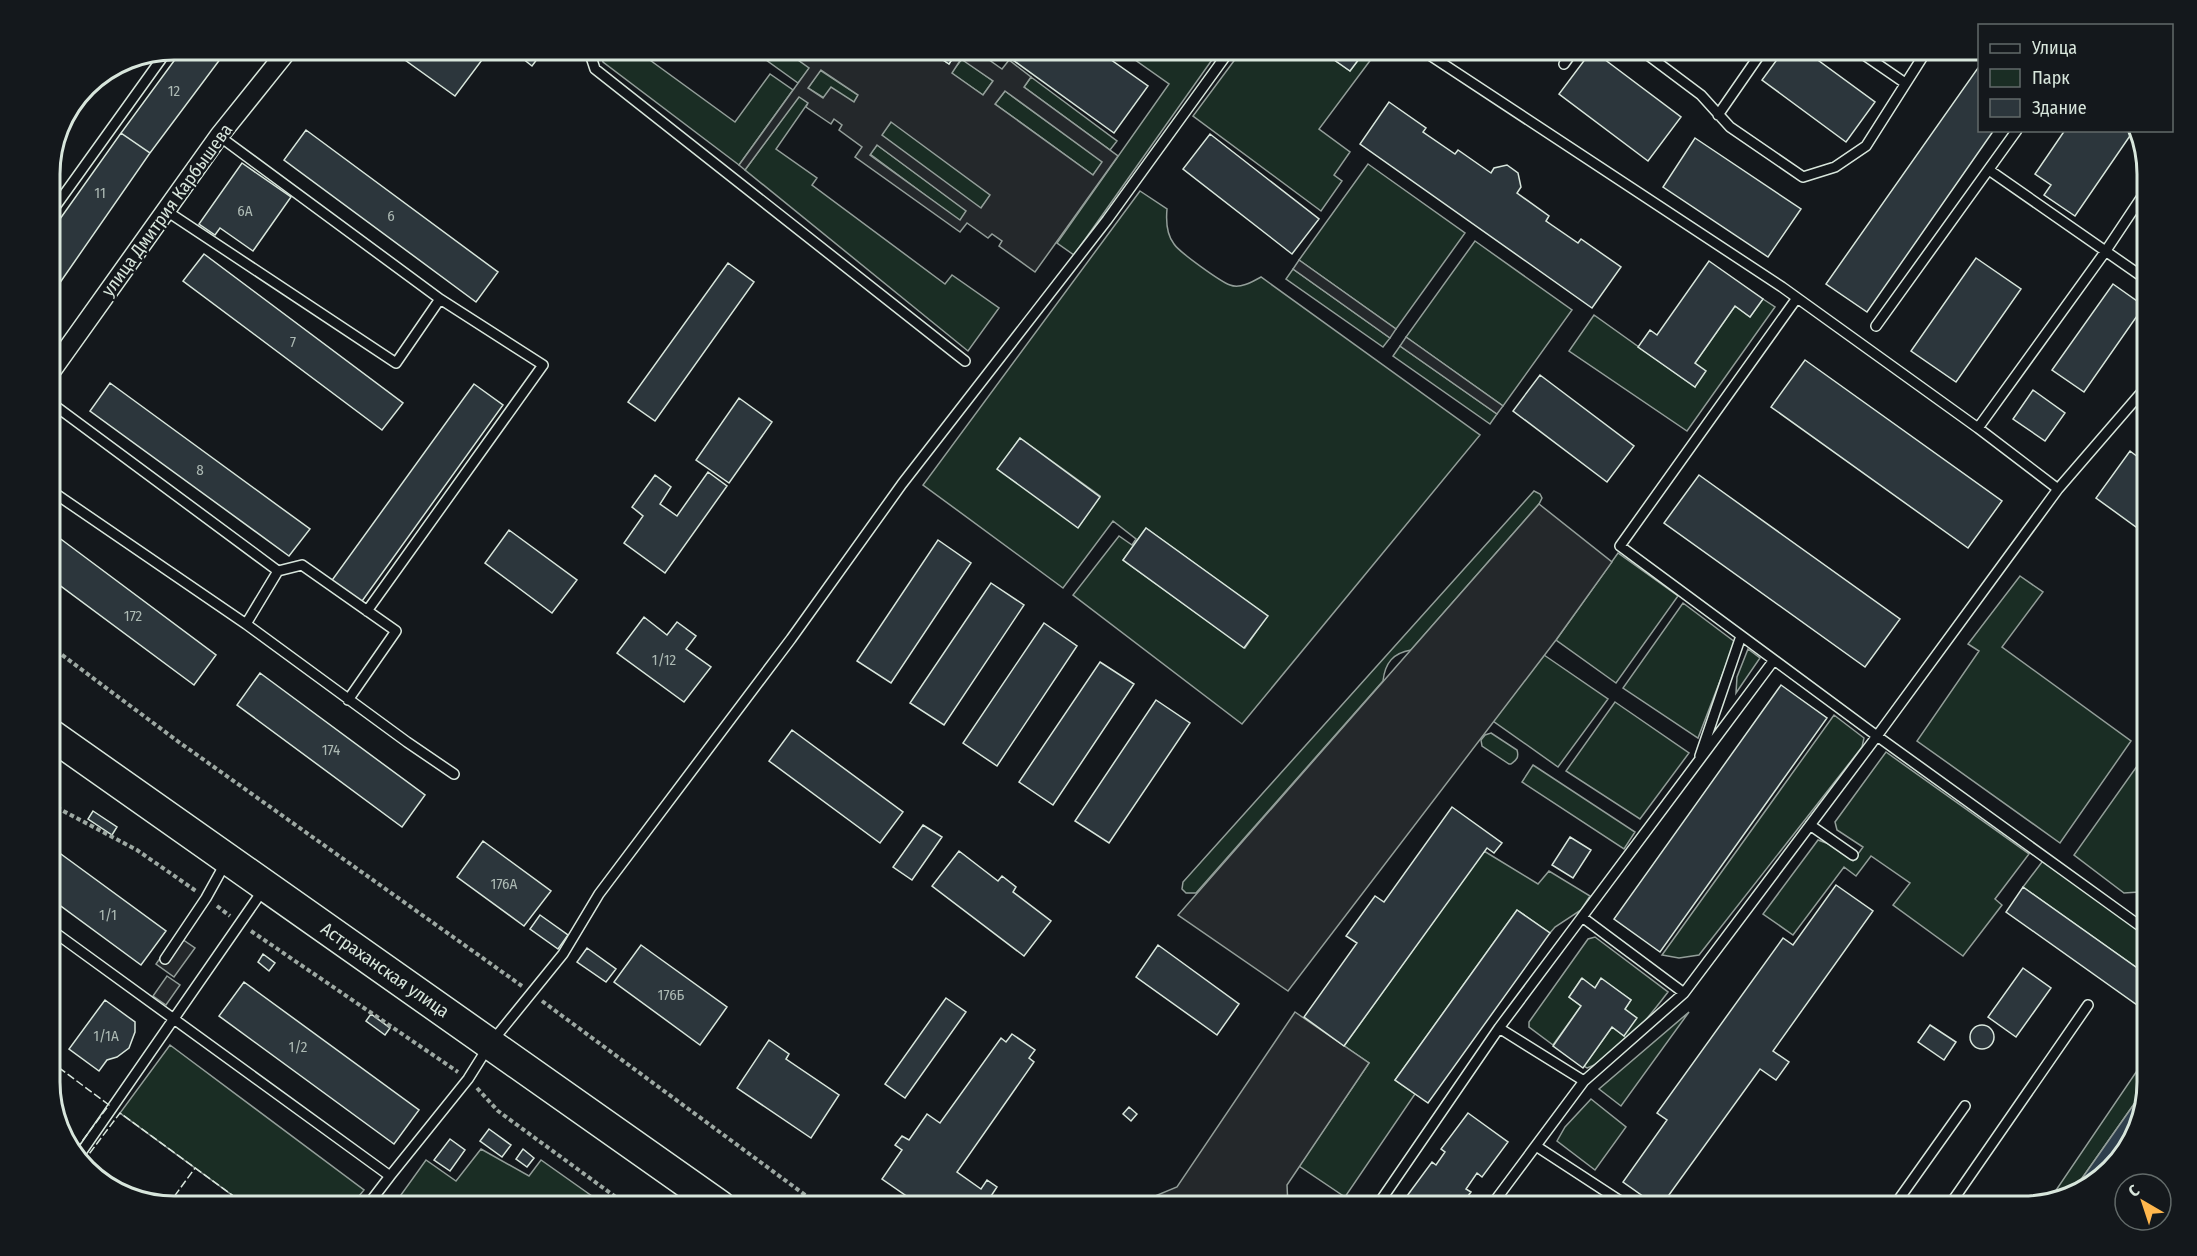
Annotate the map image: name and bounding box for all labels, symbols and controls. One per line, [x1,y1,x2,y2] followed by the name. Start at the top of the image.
[1978,24,2173,132] legend
[2031,37,2077,59] text: Улица
[2032,67,2070,89] text: Парк
[168,82,181,100] house number: 12
[2032,97,2087,119] text: Здание
[97,119,237,301] street label: улица Дмитрия Карбышева
[94,184,106,202] house number: 11
[237,202,253,220] house number: 6А
[387,207,395,225] house number: 6
[290,333,296,351] house number: 7
[196,461,204,479] house number: 8
[124,607,143,625] house number: 172
[652,651,677,669] house number: 1/12
[322,741,340,759] house number: 174
[491,875,518,893] house number: 176А
[99,906,117,924] house number: 1/1
[317,917,454,1023] street label: Астраханская улица
[658,986,685,1004] house number: 176Б
[93,1027,119,1045] house number: 1/1А
[289,1038,308,1056] house number: 1/2
[2113,1172,2173,1232] north arrow
[2125,1180,2144,1201] text: С

